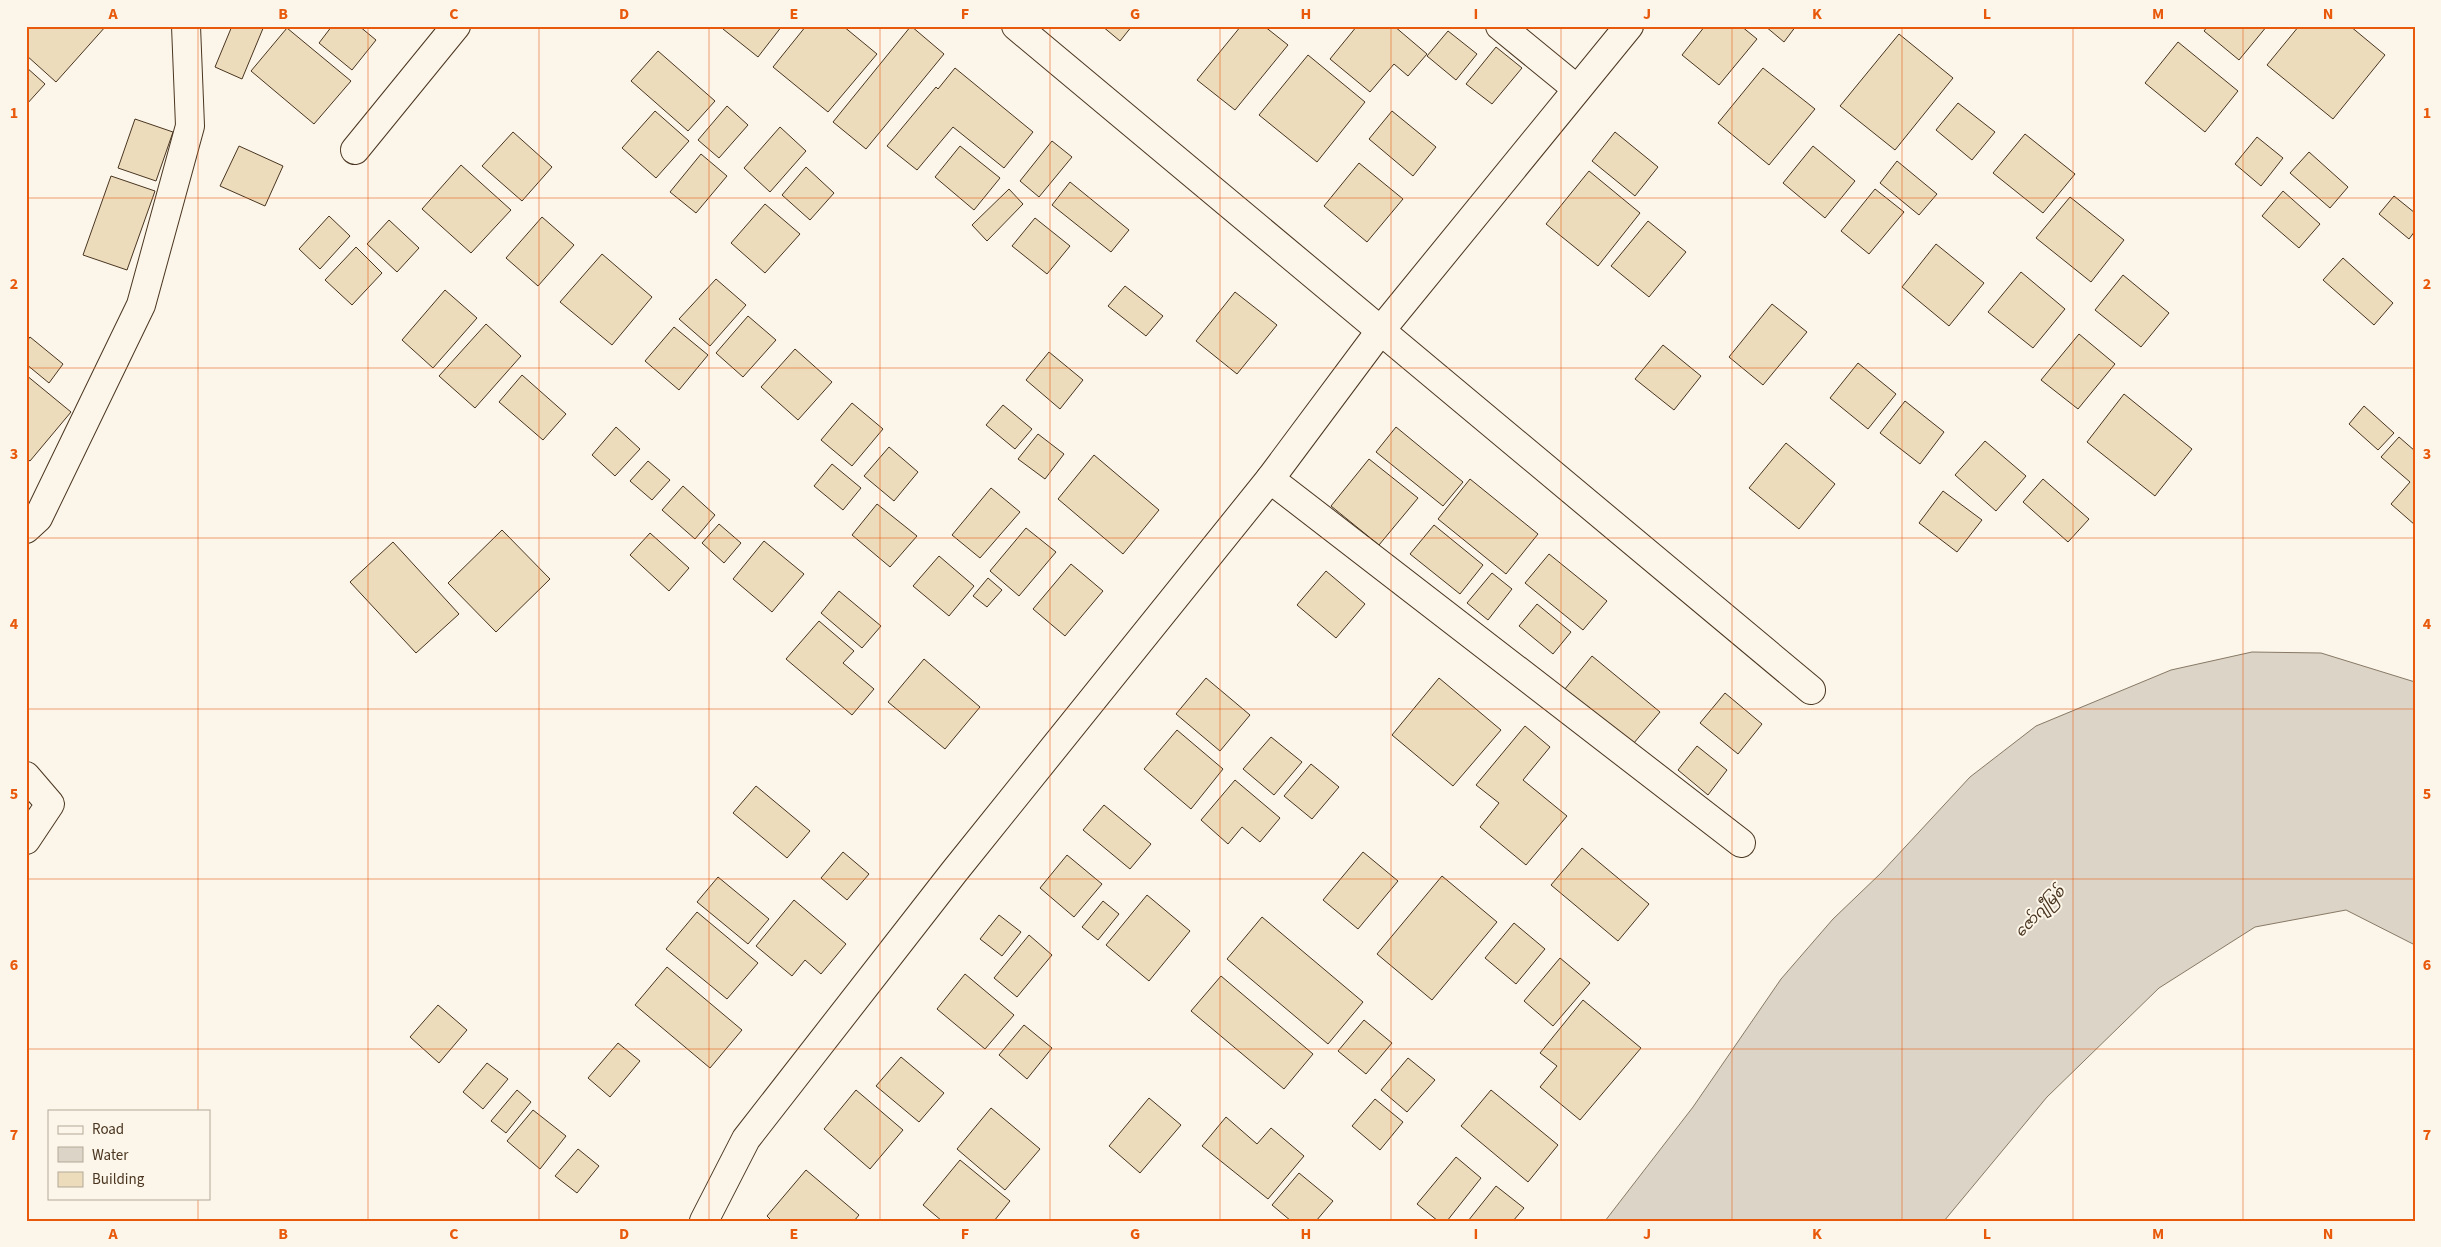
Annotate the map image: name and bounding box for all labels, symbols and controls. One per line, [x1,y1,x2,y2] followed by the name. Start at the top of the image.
[107,3,118,25] text: A
[278,3,288,25] text: B
[449,3,459,25] text: C
[619,3,629,25] text: D
[790,3,798,25] text: E
[961,3,969,25] text: F
[1130,3,1140,25] text: G
[1301,3,1311,25] text: H
[1474,3,1478,25] text: I
[1643,3,1651,25] text: J
[1812,3,1822,25] text: K
[1983,3,1991,25] text: L
[2152,3,2164,25] text: M
[2323,3,2333,25] text: N
[10,102,18,124] text: 1
[2423,102,2431,124] text: 1
[10,273,18,295] text: 2
[2423,273,2431,295] text: 2
[10,443,18,465] text: 3
[2423,443,2431,465] text: 3
[10,613,19,635] text: 4
[2423,613,2432,635] text: 4
[10,783,18,805] text: 5
[2423,783,2431,805] text: 5
[2010,880,2072,943] water label: ဇော်ဂျီမြစ်
[10,954,18,976] text: 6
[2423,954,2431,976] text: 6
[48,1110,210,1200] legend
[92,1119,124,1140] text: Road
[10,1124,18,1146] text: 7
[2423,1124,2431,1146] text: 7
[92,1145,129,1166] text: Water
[92,1169,145,1190] text: Building
[107,1223,118,1245] text: A
[278,1223,288,1245] text: B
[449,1223,459,1245] text: C
[619,1223,629,1245] text: D
[790,1223,798,1245] text: E
[961,1223,969,1245] text: F
[1130,1223,1140,1245] text: G
[1301,1223,1311,1245] text: H
[1474,1223,1478,1245] text: I
[1643,1223,1651,1245] text: J
[1812,1223,1822,1245] text: K
[1983,1223,1991,1245] text: L
[2152,1223,2164,1245] text: M
[2323,1223,2333,1245] text: N

